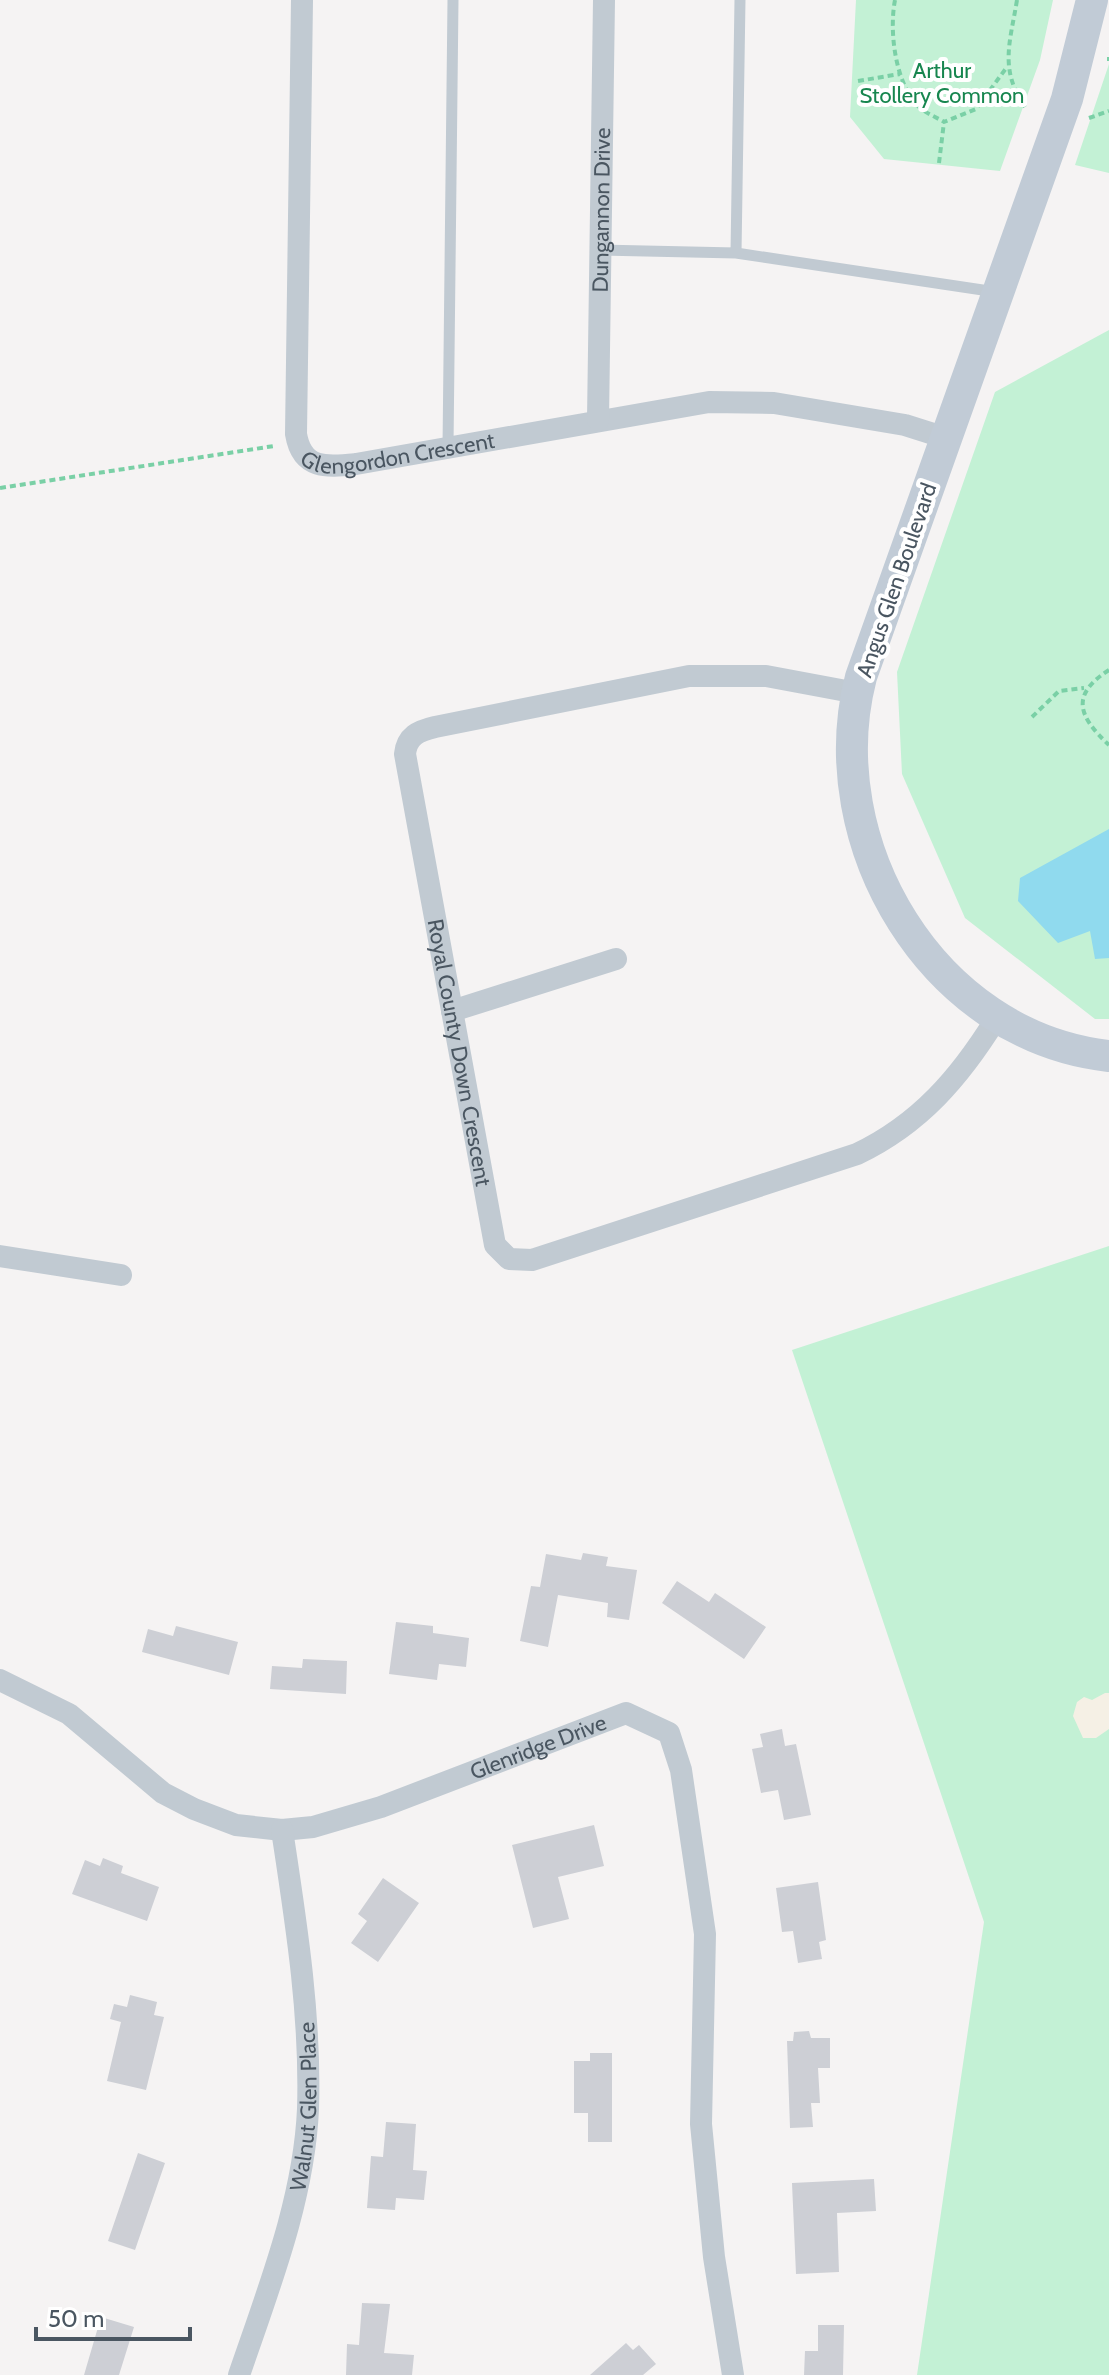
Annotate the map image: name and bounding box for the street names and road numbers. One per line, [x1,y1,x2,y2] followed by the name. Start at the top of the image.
[587,128,616,293] street label: Dungannon Drive
[295,427,497,480] street label: Glengordon Crescent
[851,479,942,681] street label: Angus Glen Boulevard
[422,917,497,1189] street label: Royal County Down Crescent
[466,1709,610,1786] street label: Glenridge Drive
[284,2021,322,2194] street label: Walnut Glen Place

